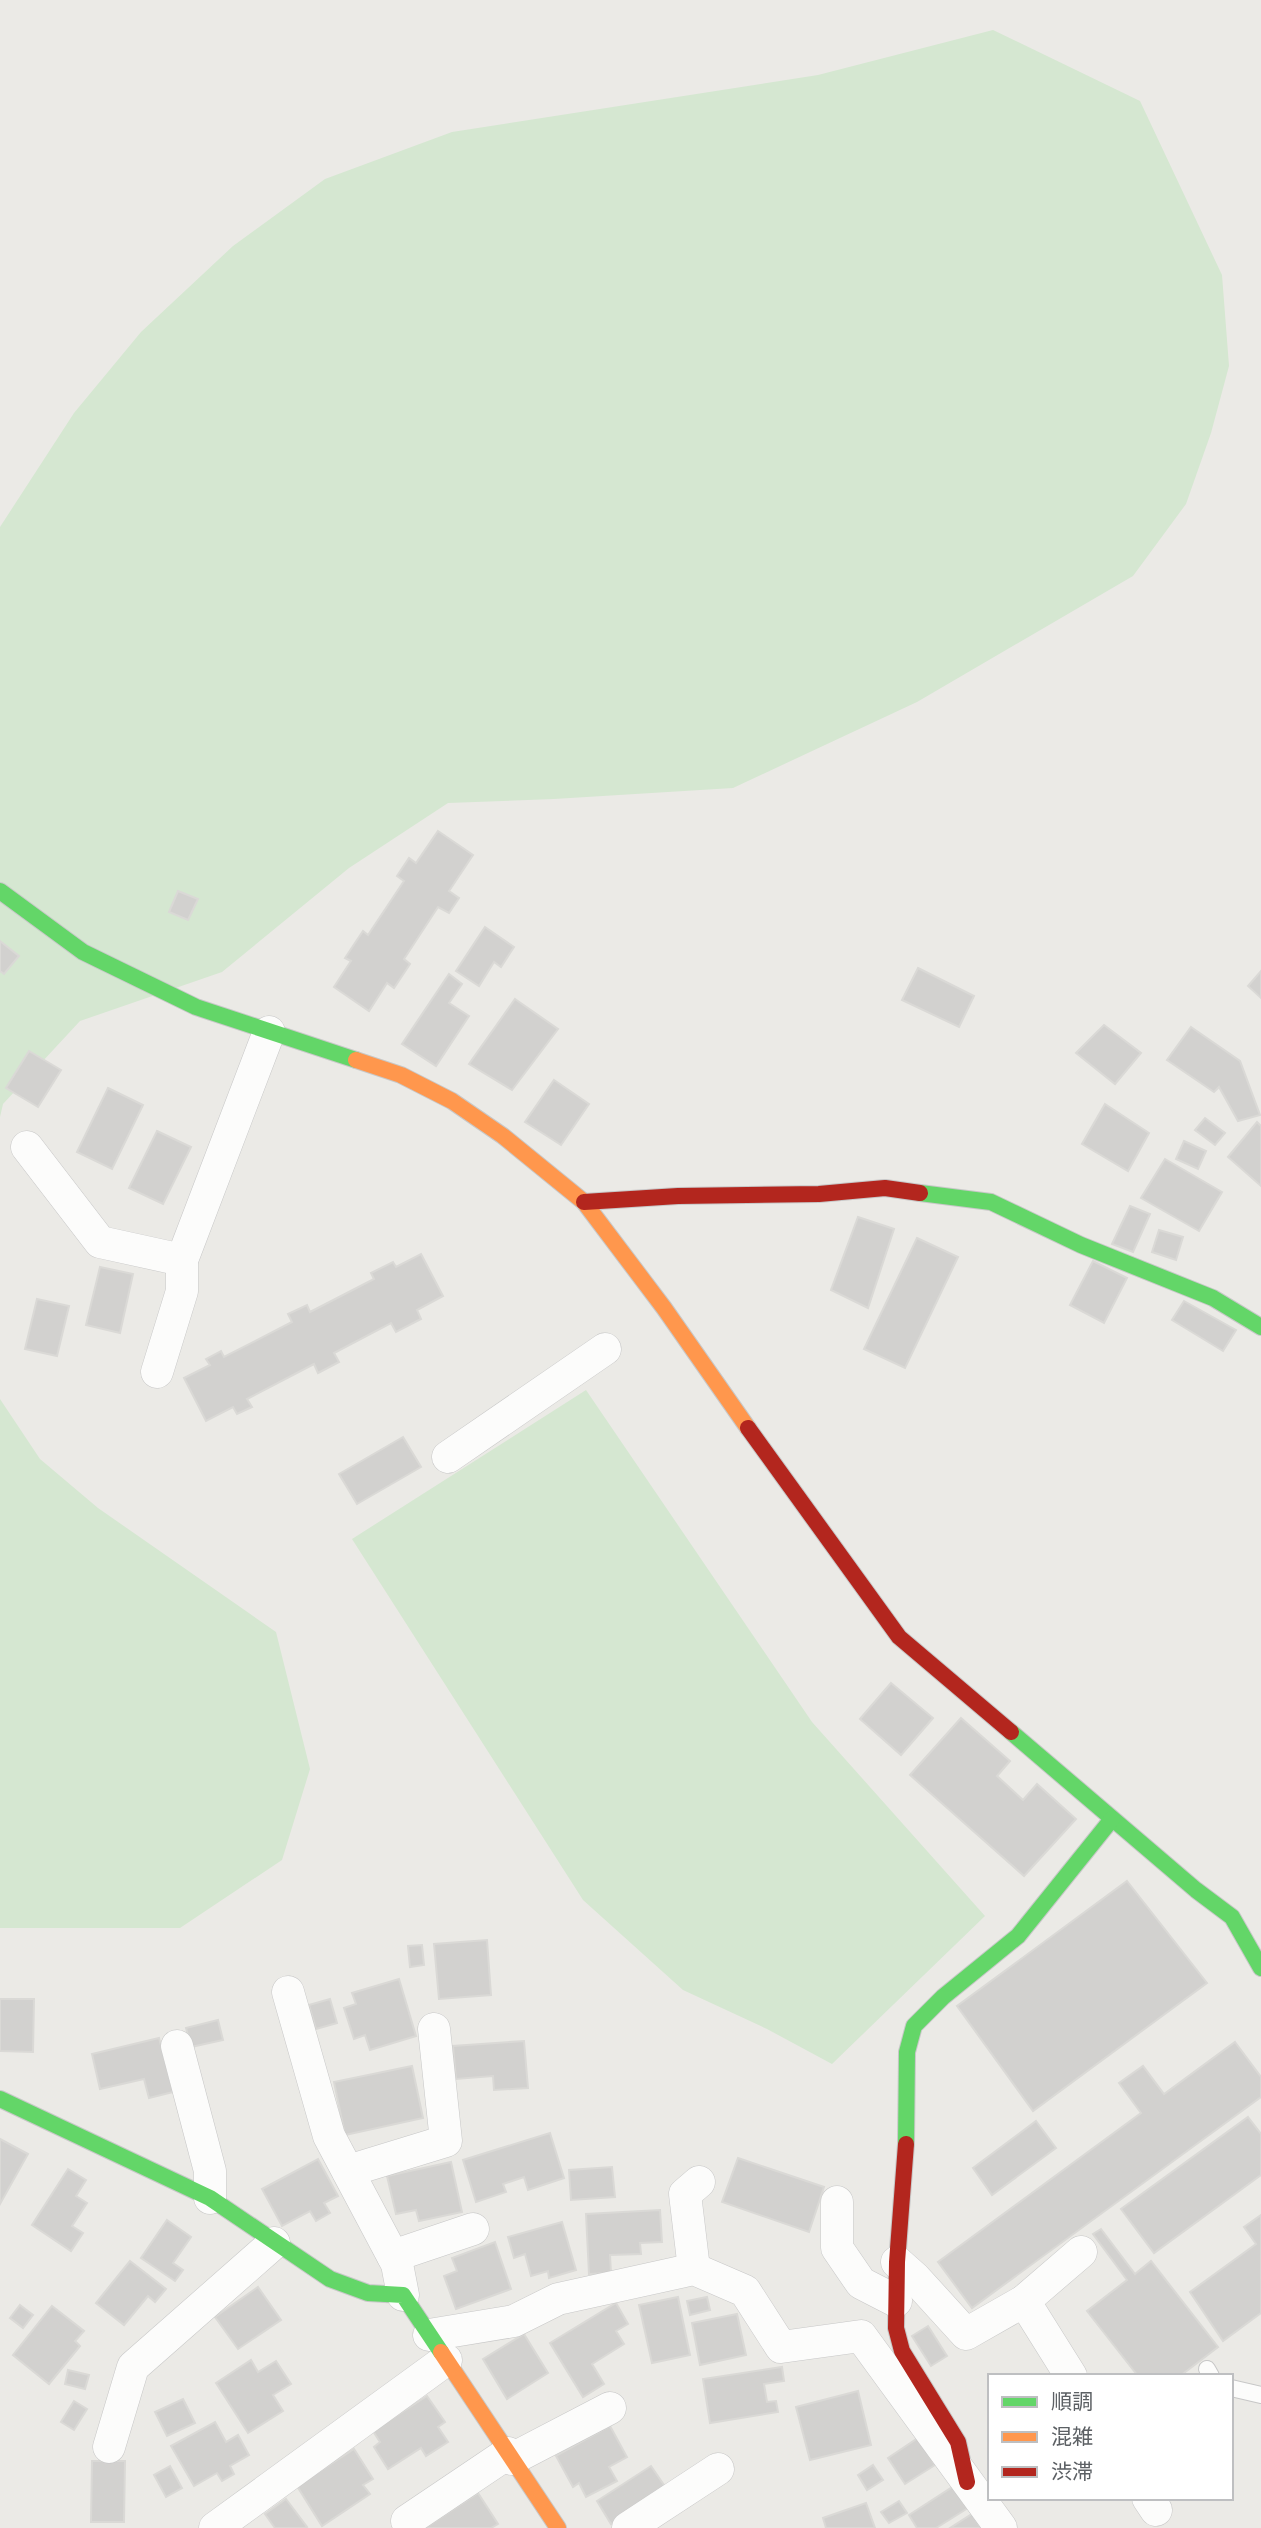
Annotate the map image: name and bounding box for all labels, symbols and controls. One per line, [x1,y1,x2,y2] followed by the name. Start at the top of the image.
[988,2374,1233,2500] legend
[1051,2390,1093,2417] text: 順調
[1051,2425,1093,2452] text: 混雑
[1051,2460,1093,2487] text: 渋滞

